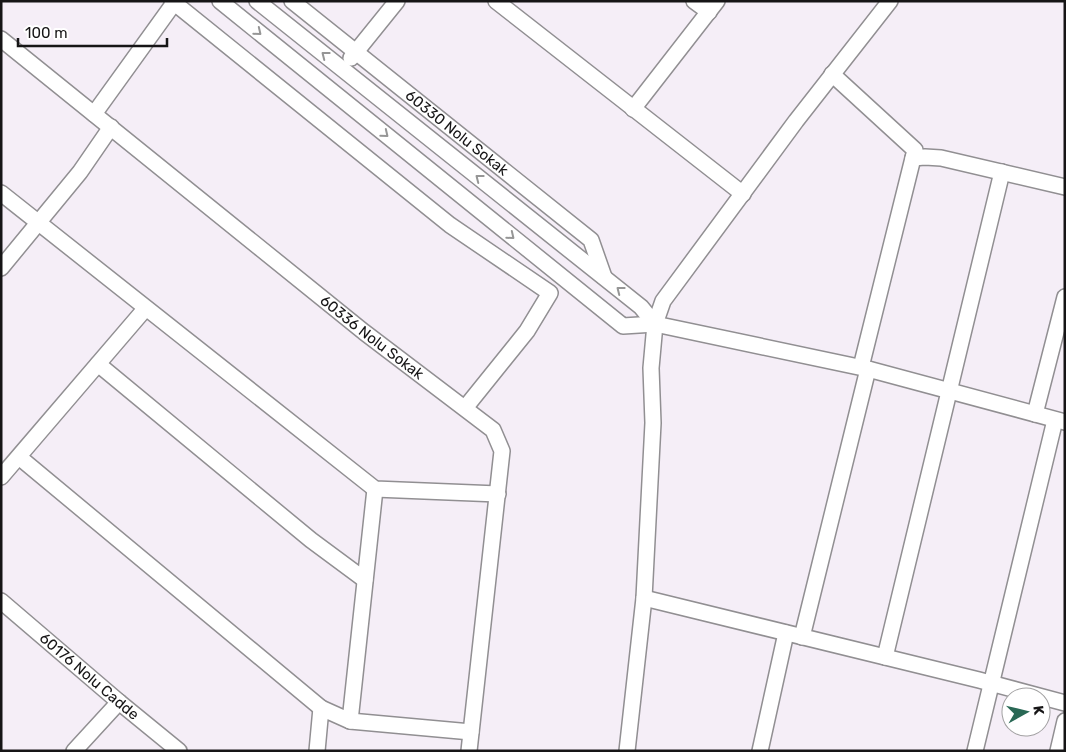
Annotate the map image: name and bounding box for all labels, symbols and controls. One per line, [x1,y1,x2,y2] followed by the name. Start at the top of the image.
[18,15,166,47] scale bar
[25,24,67,42] text: 100 m
[252,26,261,34] one-way arrow
[321,52,330,61] one-way arrow
[402,86,512,180] street label: 60330 Nolu Sokak
[379,128,388,136] one-way arrow
[476,176,485,184] one-way arrow
[505,230,515,239] one-way arrow
[617,288,626,296] one-way arrow
[317,291,428,383] street label: 60336 Nolu Sokak
[36,629,143,724] street label: 60176 Nolu Cadde
[1001,687,1051,737] north arrow
[1029,704,1048,717] text: K

